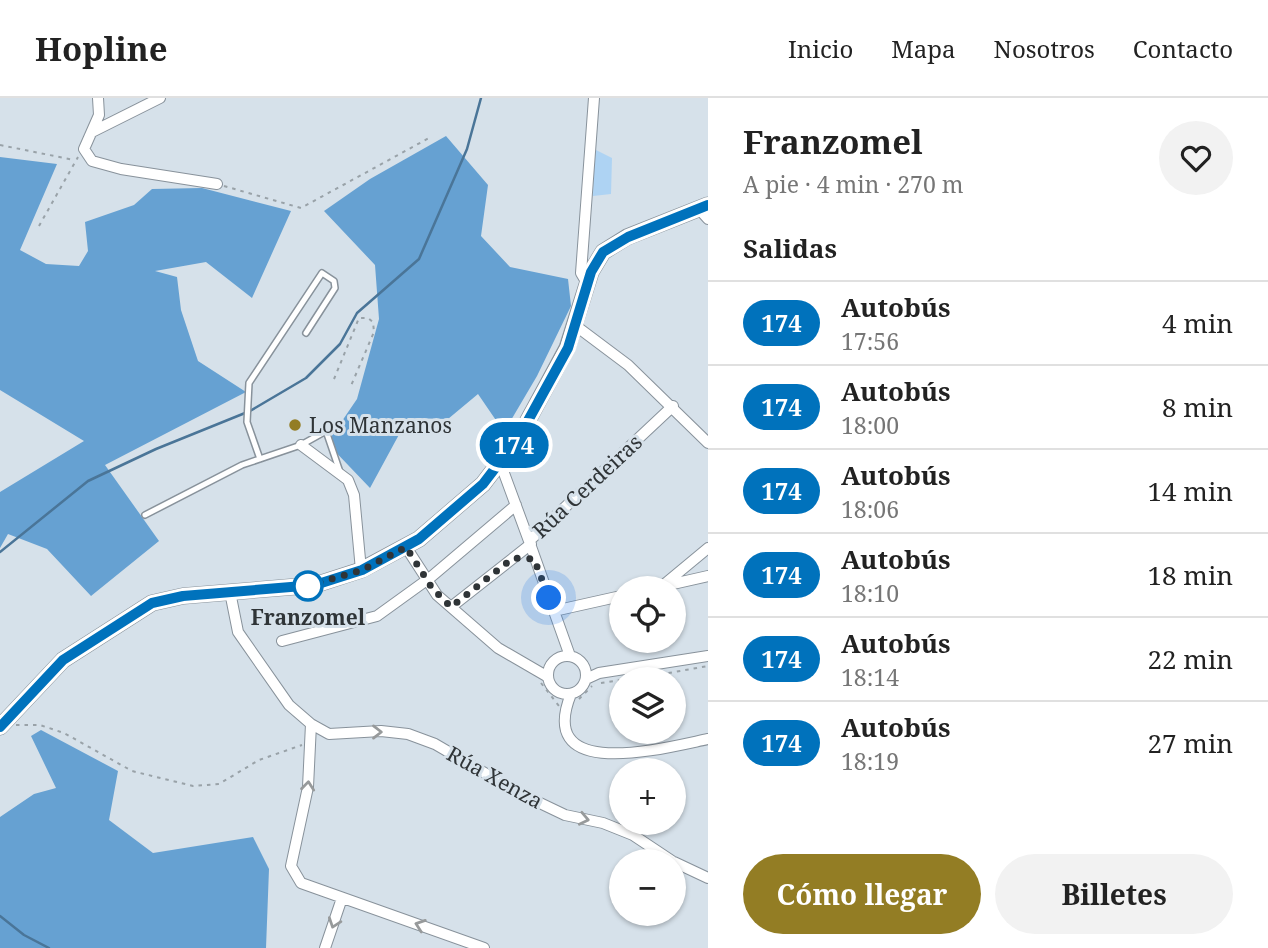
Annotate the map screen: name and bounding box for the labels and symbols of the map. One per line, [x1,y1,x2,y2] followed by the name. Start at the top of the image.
[309,411,452,439] place label: Los Manzanos
[287,417,303,433] marker: Los Manzanos
[474,422,554,468] line badge: 174
[526,428,648,544] street label: Rúa Cerdeiras
[293,571,323,601] marker: Franzomel
[531,580,566,615] your location
[251,603,366,631] place label: Franzomel
[372,724,383,740] one-way arrow
[442,739,548,815] street label: Rúa Xenza
[300,780,315,792] one-way arrow
[578,811,590,825] one-way arrow
[328,916,342,929] one-way arrow
[414,919,426,933] one-way arrow

